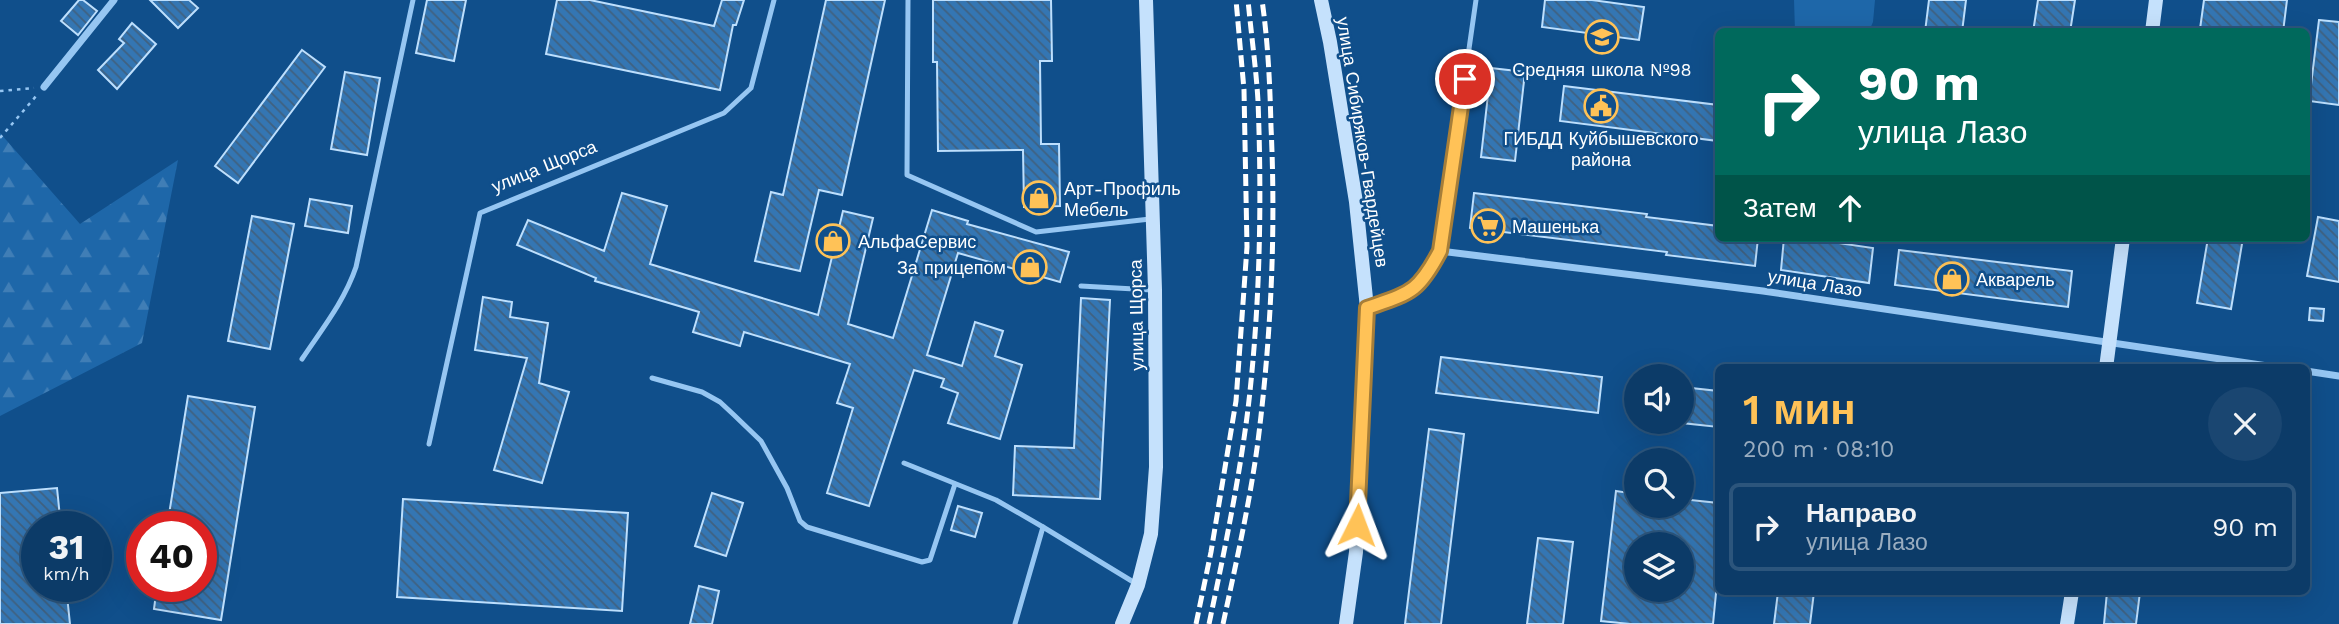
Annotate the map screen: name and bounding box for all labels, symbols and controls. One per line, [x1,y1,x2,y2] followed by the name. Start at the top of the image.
[1333,15,1393,269] street label: улица Сибиряков-Гвардейцев
[1583,18,1621,56] school or university icon: Средняя школа №98
[1435,49,1495,109] pin
[1858,54,1980,112] text: 90 m
[1743,56,1834,147] icon: right
[1512,59,1692,80] place label: Средняя школа №98
[1446,60,1484,98] icon: arrive
[1582,87,1620,125] public building icon: ГИБДД Куйбышевского района
[1858,113,2027,151] text: улица Лазо
[1504,128,1698,170] place label: ГИБДД Куйбышевского района
[488,135,601,197] street label: улица Щорса
[1064,178,1181,220] place label: Арт-Профиль Мебель
[1020,179,1058,217] shop icon: Арт-Профиль Мебель
[1831,189,1869,227] icon: ahead
[1743,193,1817,223] text: Затем
[1469,207,1507,245] supermarket icon: Машенька
[1512,216,1600,237] place label: Машенька
[814,222,852,260] shop icon: АльфаСервис
[858,231,976,252] place label: АльфаСервис
[1011,248,1049,286] shop icon: За прицепом
[897,257,1006,278] place label: За прицепом
[1125,258,1147,371] street label: улица Щорса
[1933,260,1971,298] shop icon: Акварель
[1766,265,1864,301] street label: улица Лазо
[1976,269,2055,290] place label: Акварель
[1624,364,1694,602] map controls
[1624,364,1694,434] button: sound
[1743,385,1856,434] text: 1 мин
[2208,387,2282,461] button: close
[1743,436,1894,463] text: 200 m · 08:10
[1624,448,1694,518] button: search
[1320,488,1394,562] position arrow
[1806,498,1917,528] text: Направо
[1747,508,1785,546] icon: right
[126,511,217,602] speed limit sign: 40
[2212,512,2278,542] text: 90 m
[49,526,84,568] text: 31
[1806,529,1928,556] text: улица Лазо
[1624,532,1694,602] button: layers
[43,563,90,584] text: km/h

